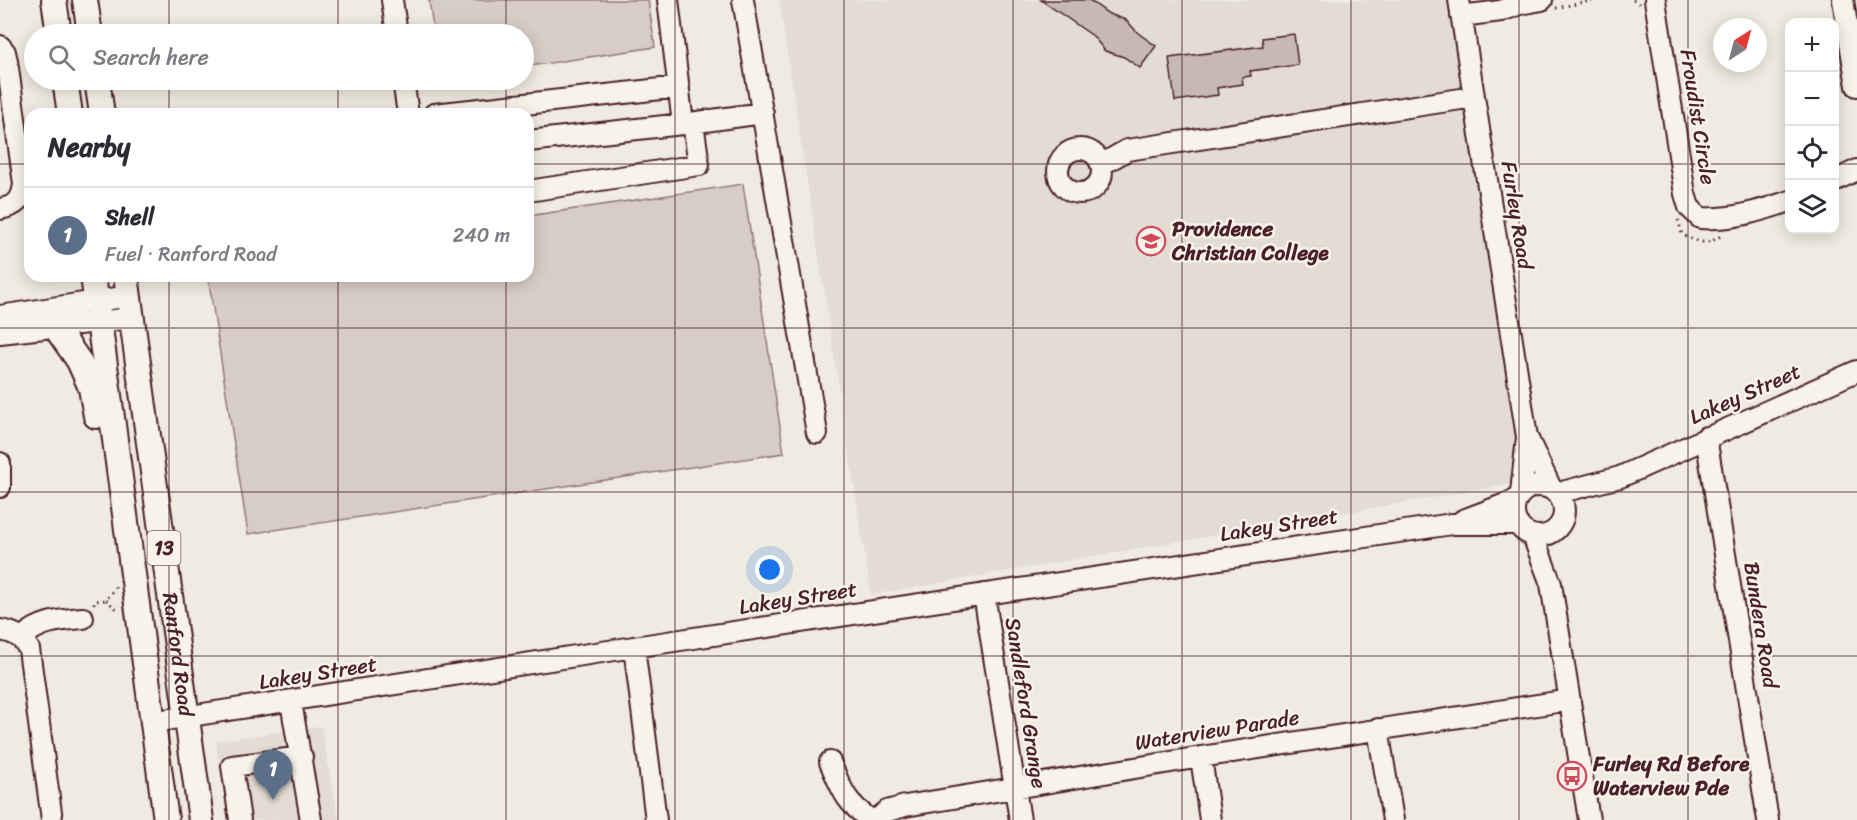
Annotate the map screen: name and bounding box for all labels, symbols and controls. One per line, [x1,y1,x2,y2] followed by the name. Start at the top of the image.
[1713,18,1767,72] north arrow
[1785,18,1839,234] map controls
[1785,18,1839,72] button: +
[24,24,534,90] search box
[93,38,209,77] text: Search here
[45,41,78,74] icon: search
[1669,46,1728,188] street label: Froudist Circle
[1785,72,1839,126] button: −
[48,124,130,170] text: Nearby
[1785,126,1839,180] button: locate
[1490,158,1545,274] street label: Furley Road
[1785,180,1839,234] button: layers
[105,198,154,237] text: Shell
[1171,210,1330,272] place label: Providence Christian College
[63,218,72,253] text: 1
[453,218,510,253] text: 240 m
[1135,225,1167,257] school or university icon: Providence Christian College
[105,237,277,272] text: Fuel · Ranford Road
[1683,352,1807,436] street label: Lakey Street
[1217,497,1341,553] street label: Lakey Street
[148,531,180,565] road number: 13
[755,555,784,584] your location
[1732,559,1790,693] street label: Bundera Road
[736,570,860,626] street label: Lakey Street
[151,590,206,721] street label: Ranford Road
[994,615,1058,791] street label: Sandleford Grange
[256,645,380,701] street label: Lakey Street
[1132,698,1302,762] street label: Waterview Parade
[1592,745,1750,807] place label: Furley Rd Before Waterview Pde
[254,750,292,800] pin: 1
[1556,760,1588,792] bus stop icon: Furley Rd Before Waterview Pde

